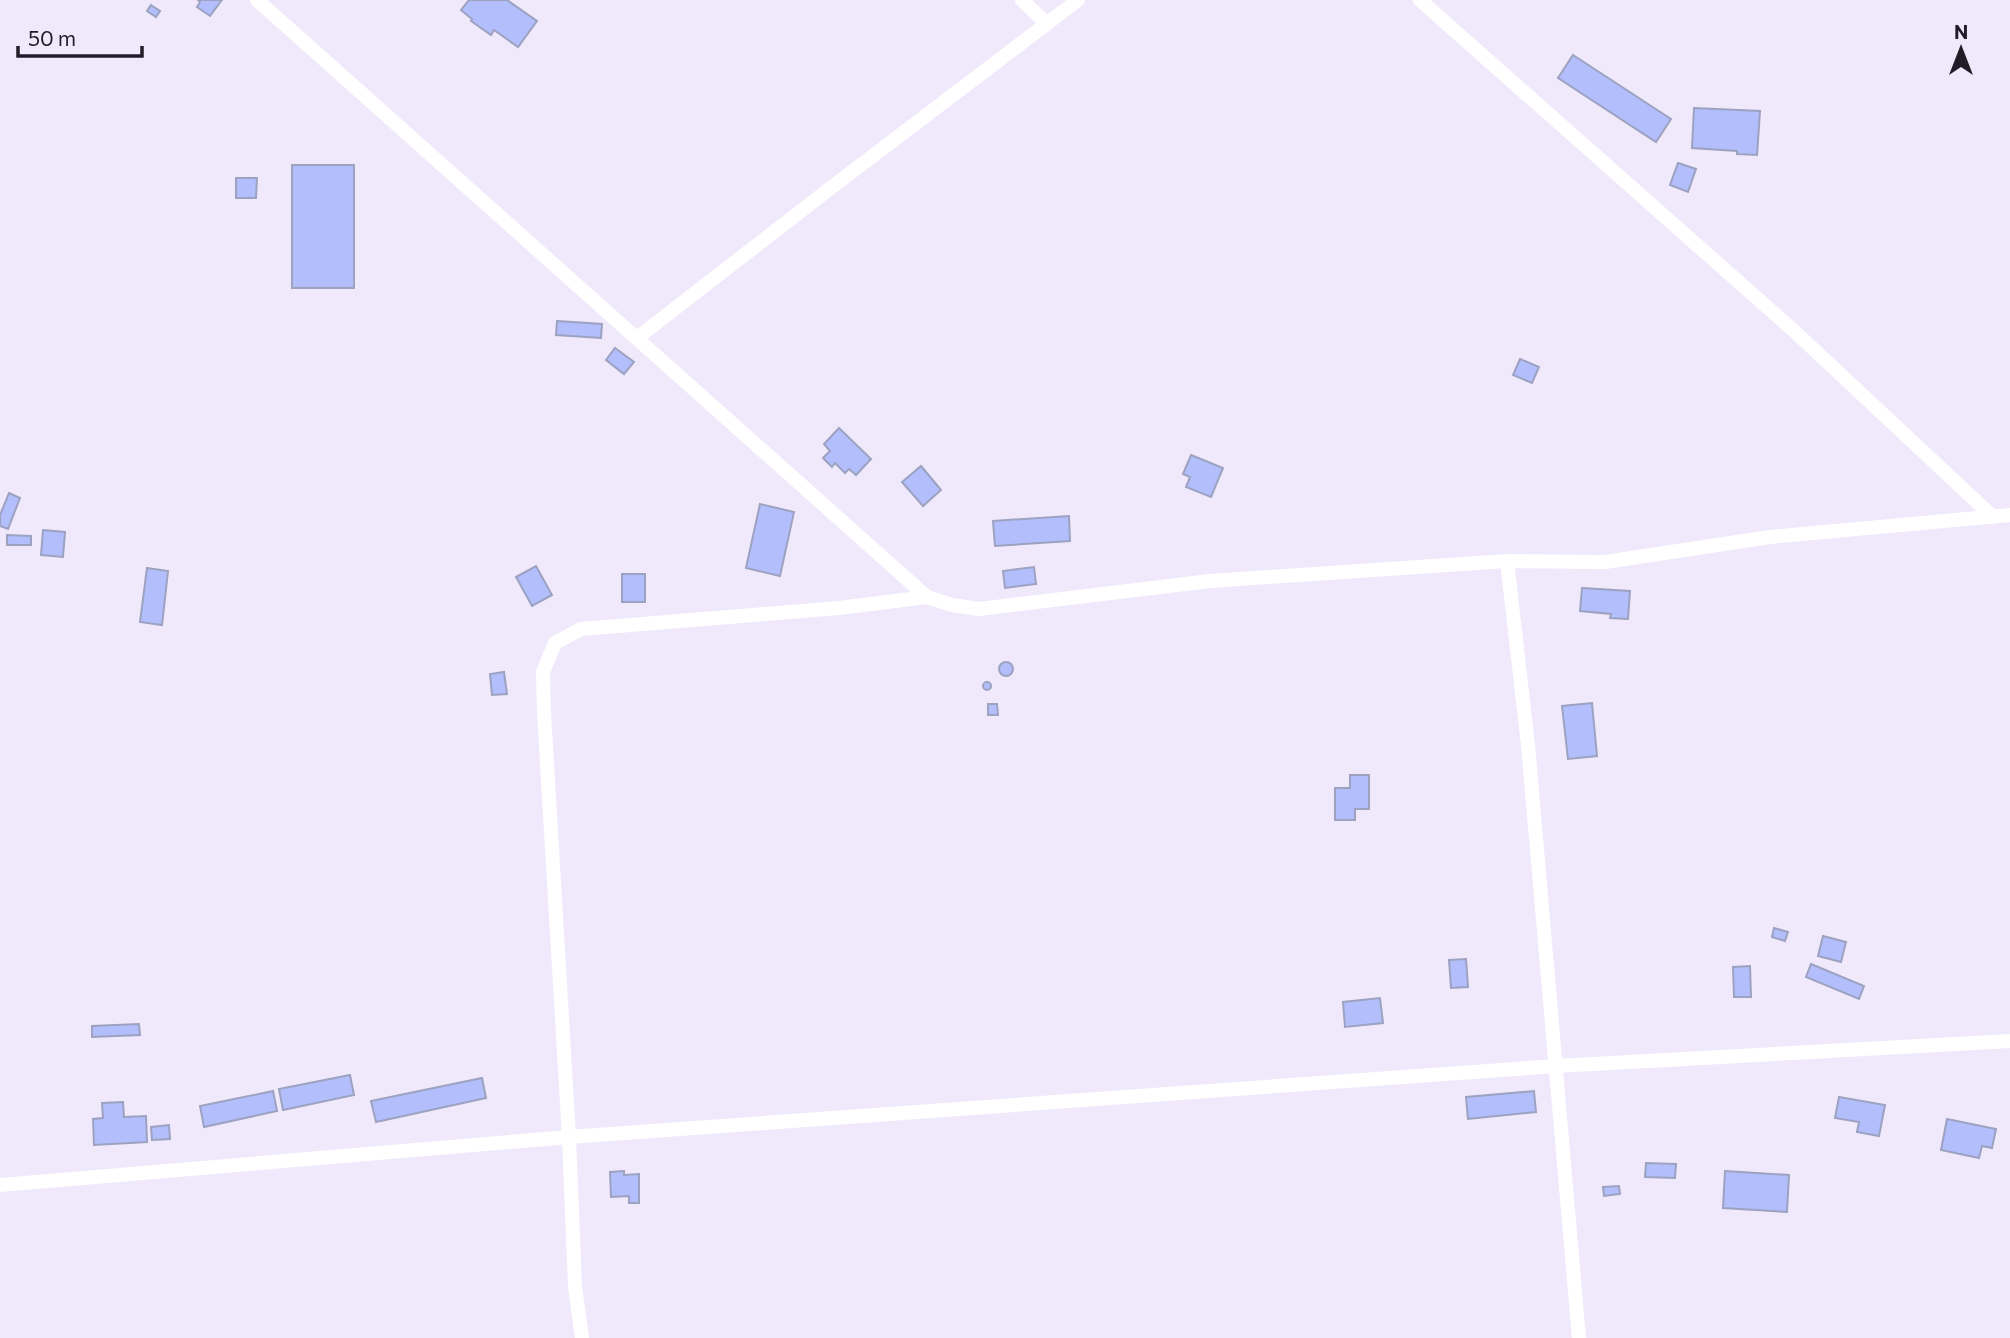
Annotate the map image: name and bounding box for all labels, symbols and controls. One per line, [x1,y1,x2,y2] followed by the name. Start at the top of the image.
[18,14,142,58] scale bar
[1926,14,1996,84] north arrow
[1954,20,1968,43] text: N
[28,25,76,50] text: 50 m

